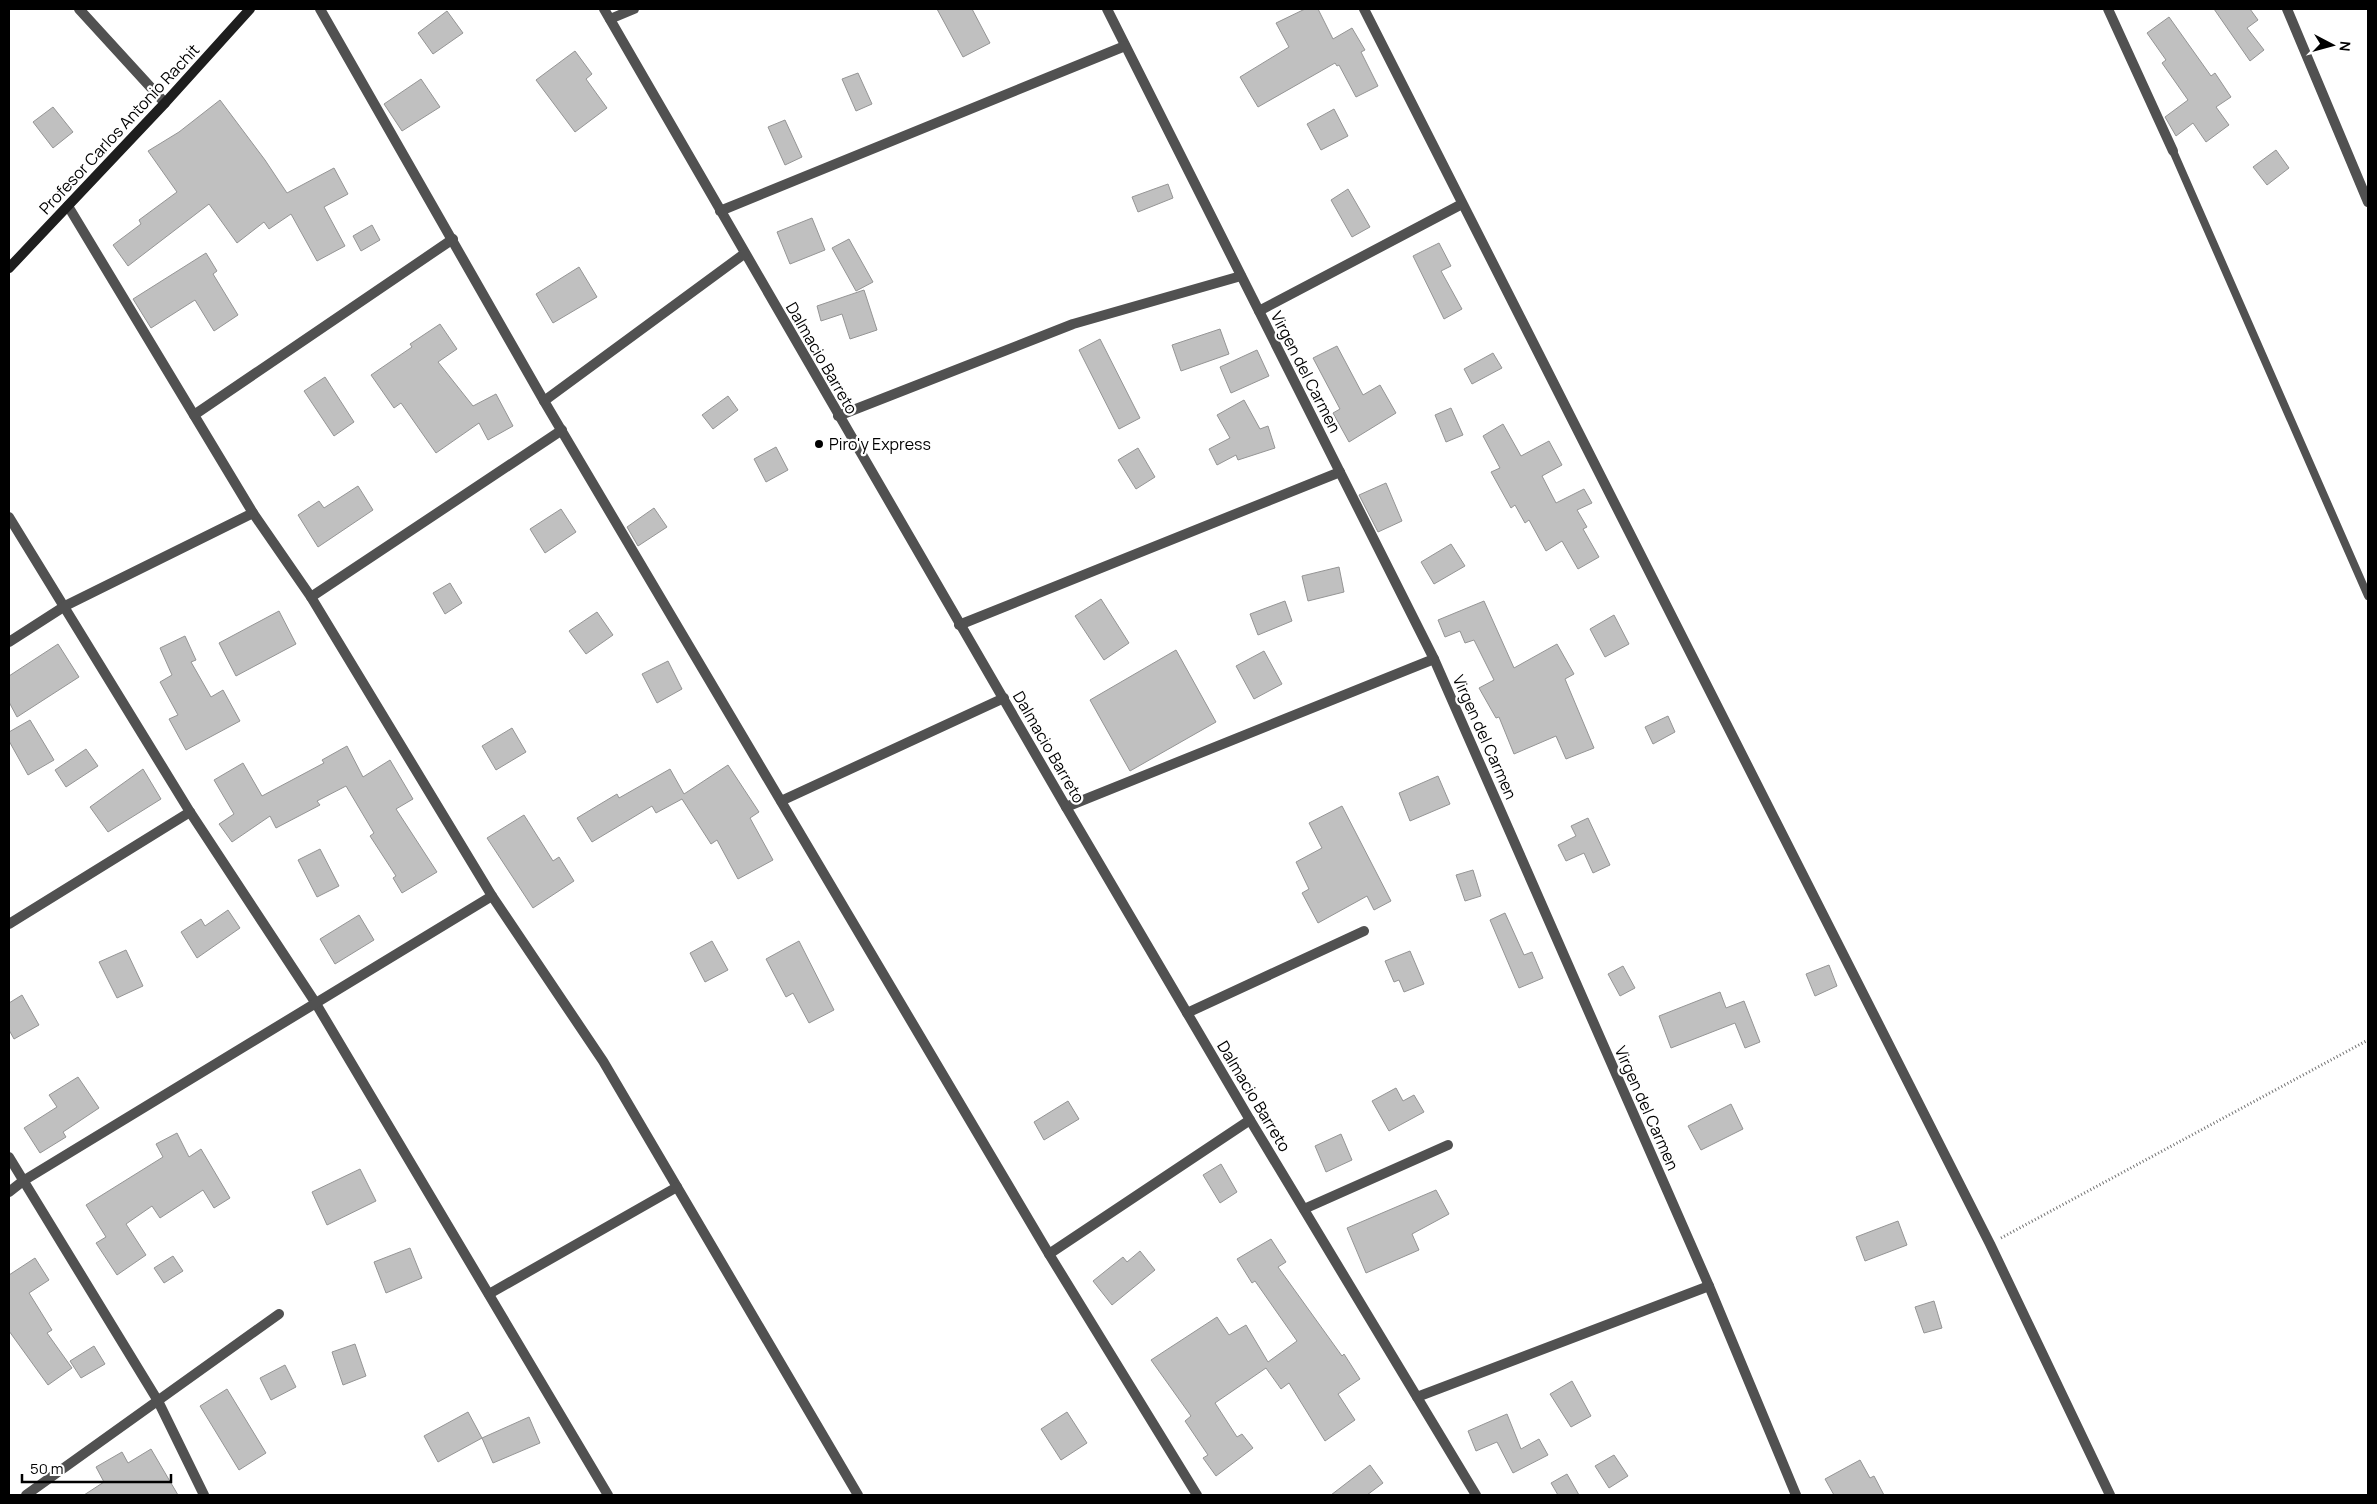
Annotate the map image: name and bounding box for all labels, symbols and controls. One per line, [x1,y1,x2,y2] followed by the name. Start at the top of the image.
[2307,20,2357,70] north arrow
[34,39,204,219] street label: Profesor Carlos Antonio Rachit
[2335,40,2355,52] text: N
[781,298,863,418] street label: Dalmacio Barreto
[1266,307,1346,437] street label: Virgen del Carmen
[829,433,931,455] place label: Piro'y Express
[813,438,825,450] marker: Piro'y Express
[1448,671,1522,803] street label: Virgen del Carmen
[1008,687,1090,807] street label: Dalmacio Barreto
[1212,1036,1296,1156] street label: Dalmacio Barreto
[1610,1042,1684,1174] street label: Virgen del Carmen
[22,1452,171,1484] scale bar
[30,1458,64,1479] text: 50 m

